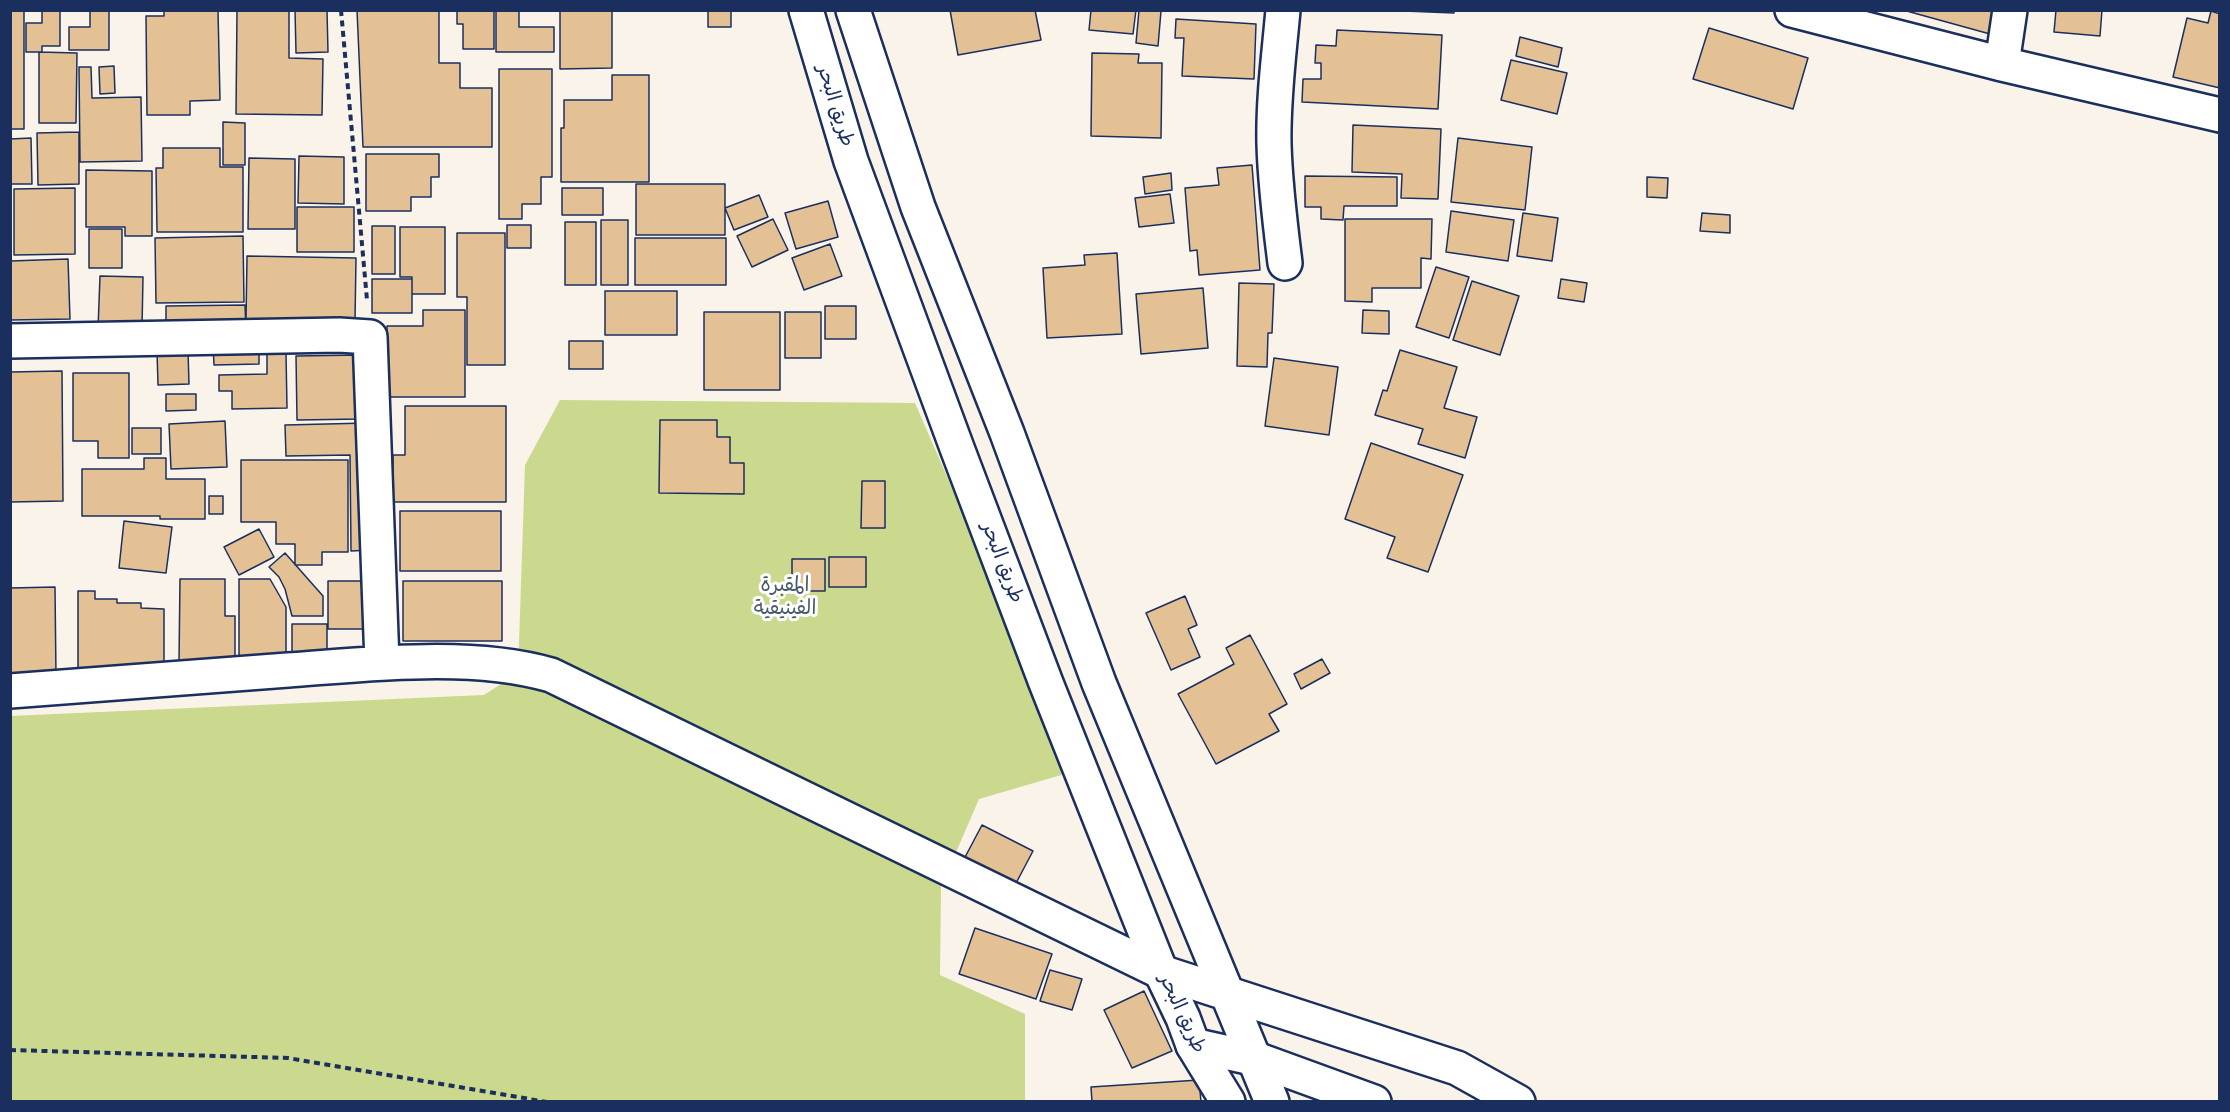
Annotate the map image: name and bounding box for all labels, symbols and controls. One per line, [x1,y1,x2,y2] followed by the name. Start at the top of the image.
[810,62,858,150] street label: طريق البحر
[975,519,1027,607] street label: طريق البحر
[754,575,816,622] park label: المقبرة الفينيقية
[1152,971,1210,1057] street label: طريق البحر

